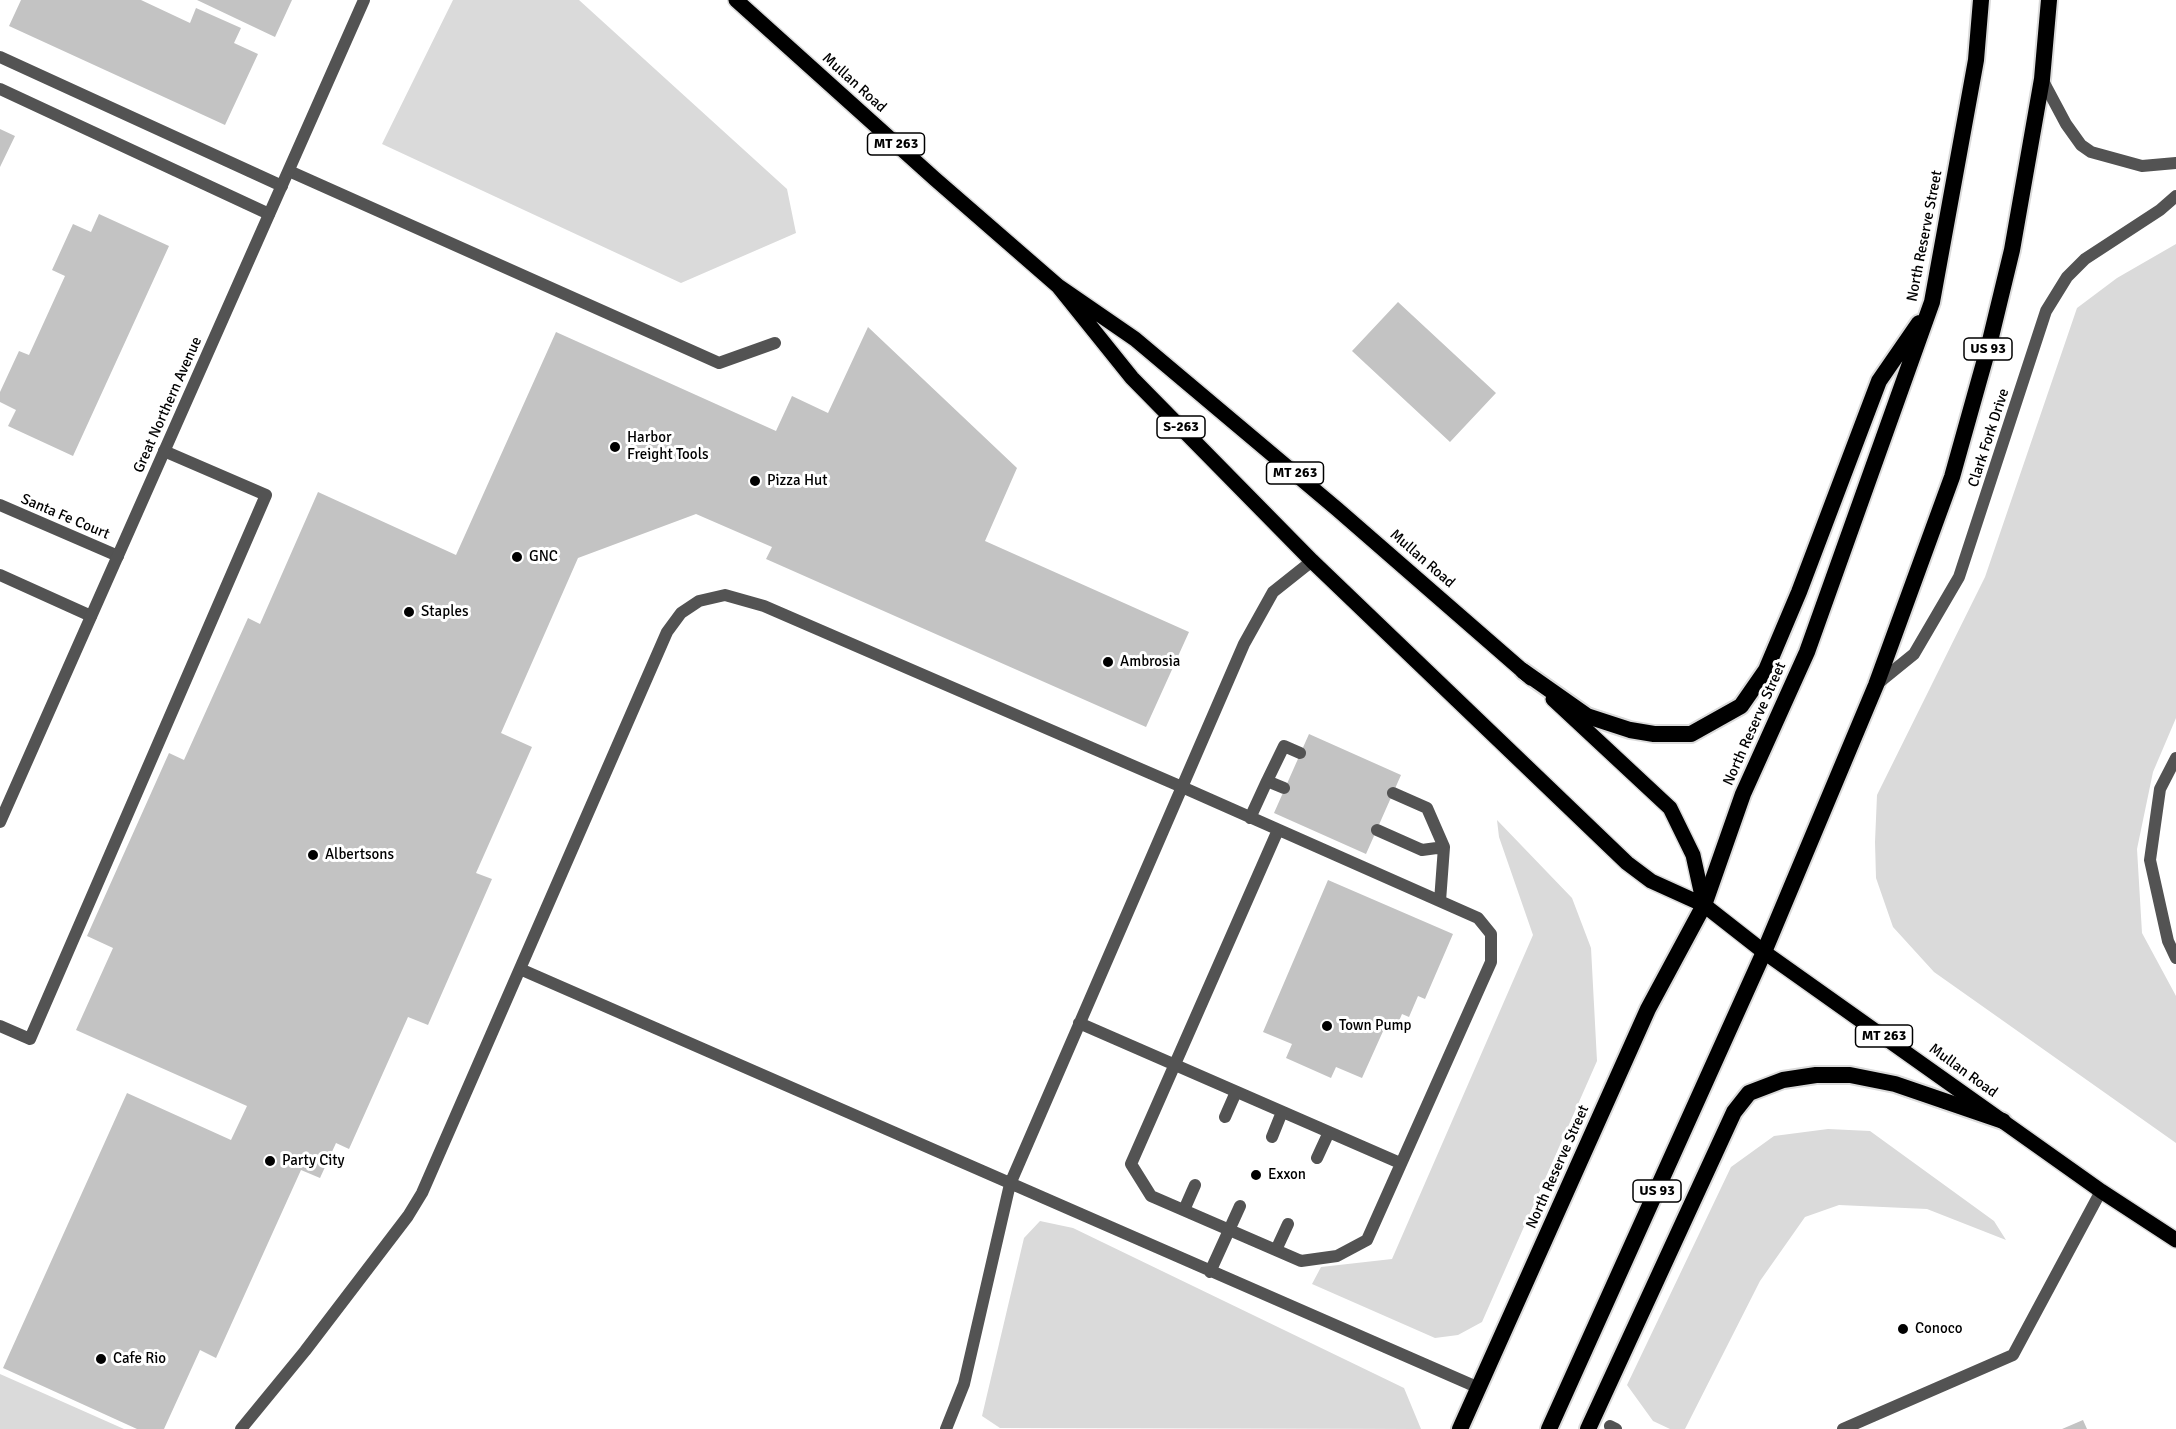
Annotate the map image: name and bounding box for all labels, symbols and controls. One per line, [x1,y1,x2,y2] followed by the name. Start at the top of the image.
[818,49,890,117] street label: Mullan Road
[868,133,924,155] road number: MT 263
[1903,169,1947,303] street label: North Reserve Street
[130,334,206,476] street label: Great Northern Avenue
[1964,338,2012,360] road number: US 93
[1965,386,2013,490] street label: Clark Fork Drive
[1157,416,1205,438] road number: S-263
[627,429,709,464] place label: Harbor Freight Tools
[608,440,622,454] marker: Harbor Freight Tools
[1266,462,1324,484] road number: MT 263
[767,472,827,490] place label: Pizza Hut
[748,474,762,488] marker: Pizza Hut
[18,490,112,544] street label: Santa Fe Court
[1386,526,1458,592] street label: Mullan Road
[529,548,558,566] place label: GNC
[510,550,524,564] marker: GNC
[421,603,468,621] place label: Staples
[402,605,416,619] marker: Staples
[1120,653,1180,671] place label: Ambrosia
[1101,655,1115,669] marker: Ambrosia
[1720,659,1790,789] street label: North Reserve Street
[325,846,394,864] place label: Albertsons
[306,848,320,862] marker: Albertsons
[1339,1017,1412,1035] place label: Town Pump
[1320,1019,1334,1033] marker: Town Pump
[1856,1025,1912,1047] road number: MT 263
[1925,1040,2001,1102] street label: Mullan Road
[1523,1102,1593,1232] street label: North Reserve Street
[282,1152,345,1170] place label: Party City
[263,1154,277,1168] marker: Party City
[1268,1166,1306,1184] place label: Exxon
[1249,1168,1263,1182] marker: Exxon
[1633,1180,1681,1202] road number: US 93
[1915,1320,1963,1338] place label: Conoco
[1896,1322,1910,1336] marker: Conoco
[113,1350,166,1368] place label: Cafe Rio
[94,1352,108,1366] marker: Cafe Rio

